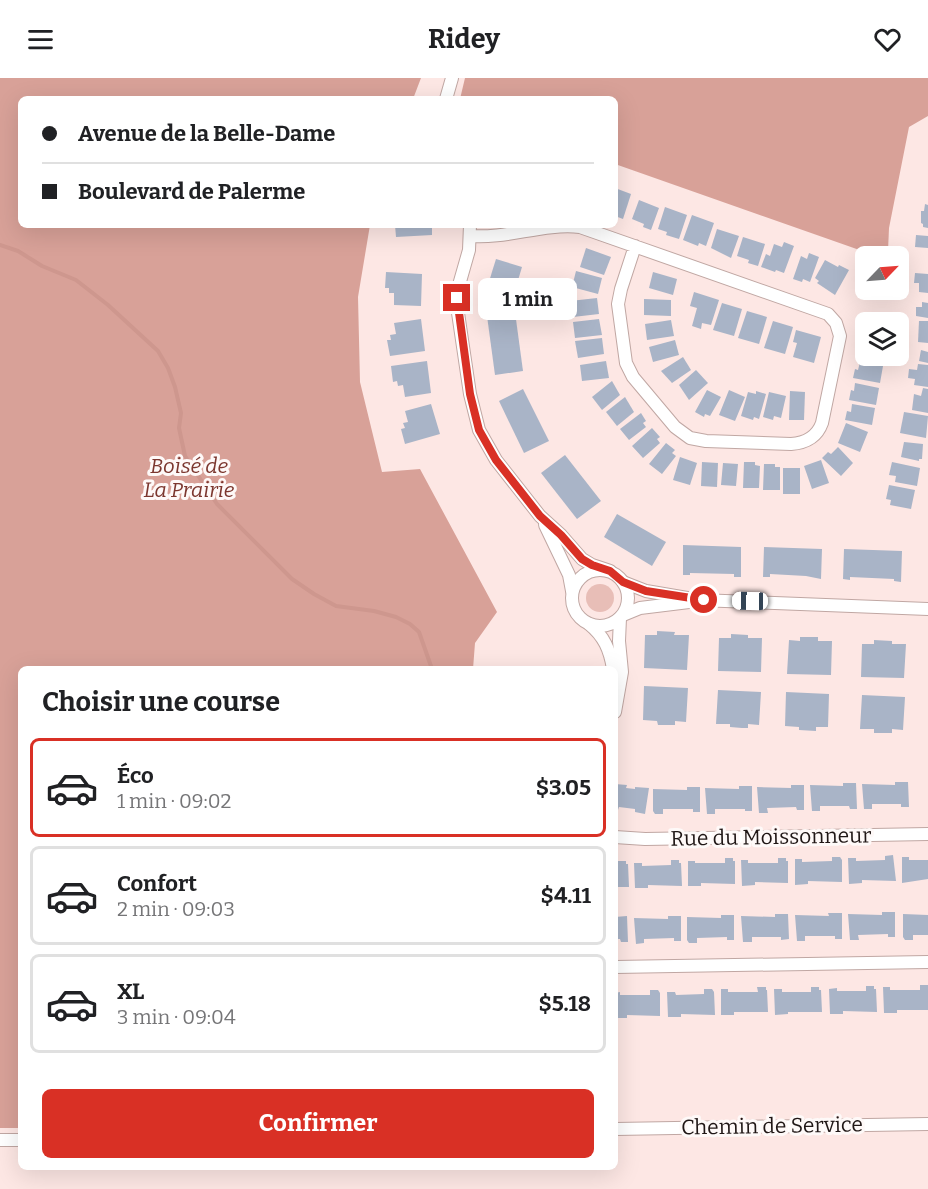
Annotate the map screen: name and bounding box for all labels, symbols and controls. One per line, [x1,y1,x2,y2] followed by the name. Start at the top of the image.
[24,23,57,56] icon: menu
[428,23,500,55] text: Ridey
[871,23,904,56] icon: heart
[78,120,335,147] text: Avenue de la Belle-Dame
[78,178,305,205] text: Boulevard de Palerme
[855,246,909,300] north arrow
[855,246,909,366] map controls
[478,277,577,319] callout: 1 min
[443,284,470,311] route end
[502,287,553,311] text: 1 min
[855,312,909,366] button: layers
[144,453,235,503] park label: Boisé de La Prairie
[690,586,717,613] route start
[732,592,768,610] car
[42,686,280,718] text: Choisir une course
[45,761,99,815] icon: car
[117,762,154,789] text: Éco
[536,774,591,801] text: $3.05
[117,789,232,813] text: 1 min · 09:02
[670,822,872,852] street label: Rue du Moissonneur
[45,869,99,923] icon: car
[117,870,197,897] text: Confort
[541,882,591,909] text: $4.11
[117,897,235,921] text: 2 min · 09:03
[45,977,99,1031] icon: car
[117,978,144,1005] text: XL
[539,990,591,1017] text: $5.18
[117,1005,236,1029] text: 3 min · 09:04
[42,1089,594,1158] button: Confirmer
[681,1111,863,1141] street label: Chemin de Service

